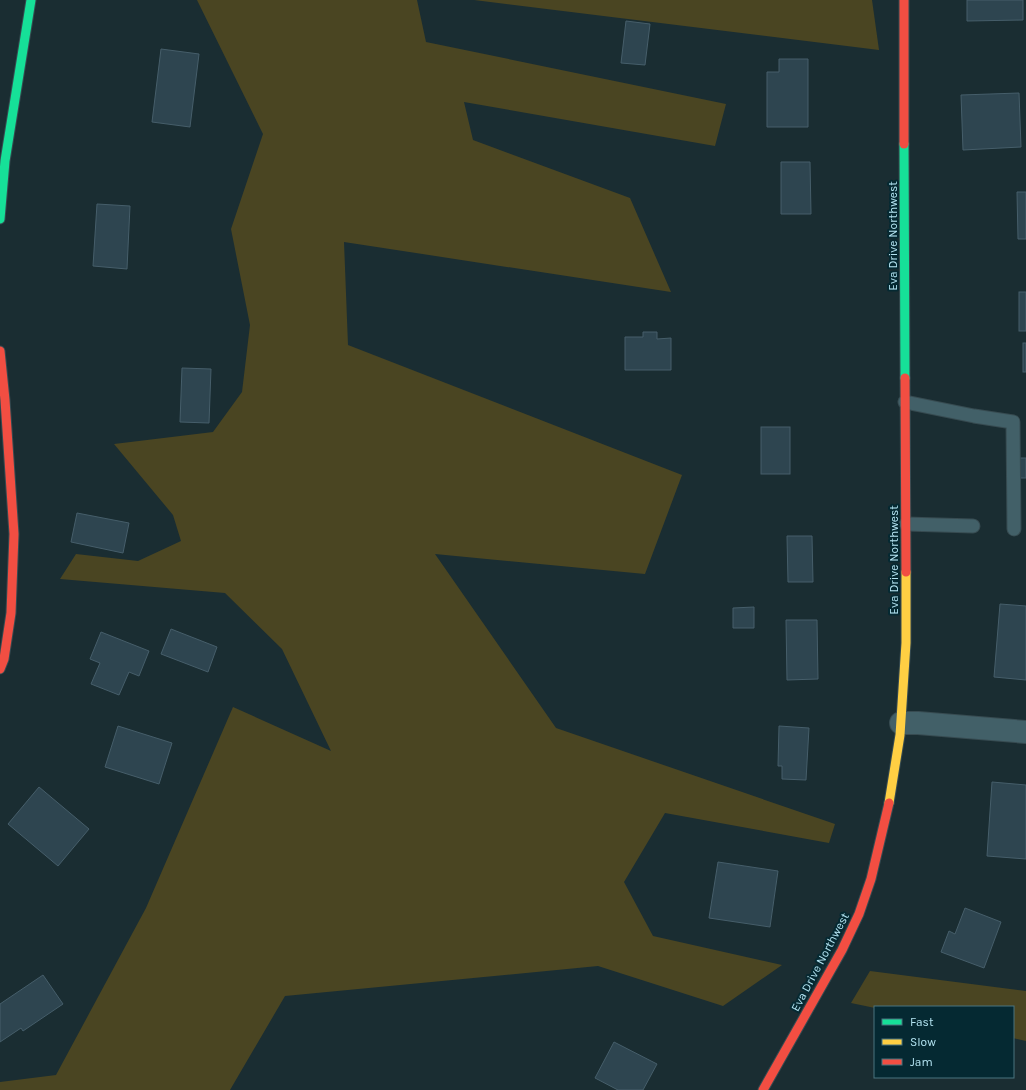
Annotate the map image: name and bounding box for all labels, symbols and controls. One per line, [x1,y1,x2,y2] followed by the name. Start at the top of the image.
[886,181,900,291] street label: Eva Drive Northwest
[887,505,901,615] street label: Eva Drive Northwest
[788,910,852,1014] street label: Eva Drive Northwest
[874,1006,1014,1078] legend
[910,1015,934,1029] text: Fast
[910,1035,936,1049] text: Slow
[910,1055,933,1069] text: Jam

